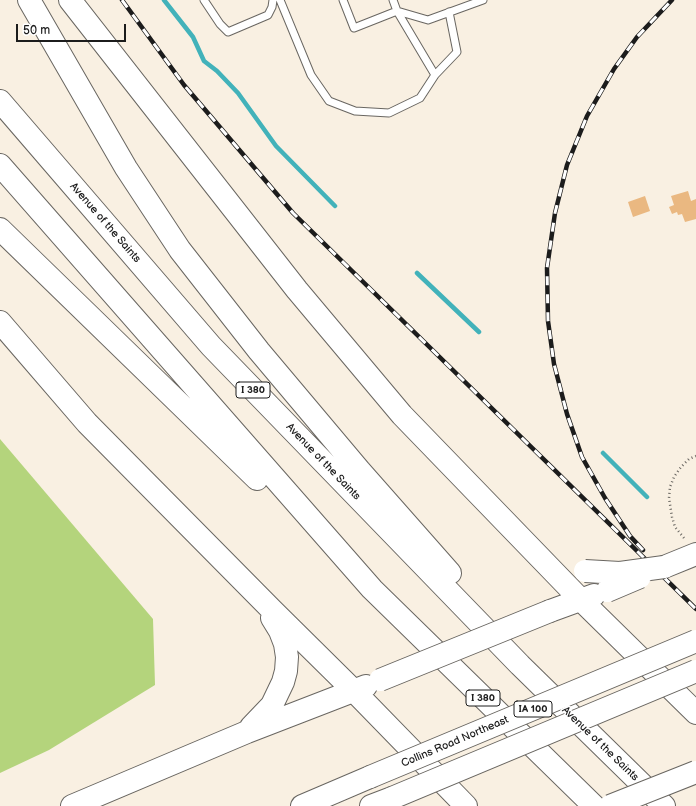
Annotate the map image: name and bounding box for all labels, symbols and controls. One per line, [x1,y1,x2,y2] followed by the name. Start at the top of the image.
[18,16,128,42] scale bar
[23,23,50,38] text: 50 m
[67,180,143,266] street label: Avenue of the Saints
[236,382,270,398] road number: I 380
[283,421,363,503] street label: Avenue of the Saints
[466,690,500,706] road number: I 380
[514,701,552,717] road number: IA 100
[559,704,641,784] street label: Avenue of the Saints
[399,713,511,771] street label: Collins Road Northeast

